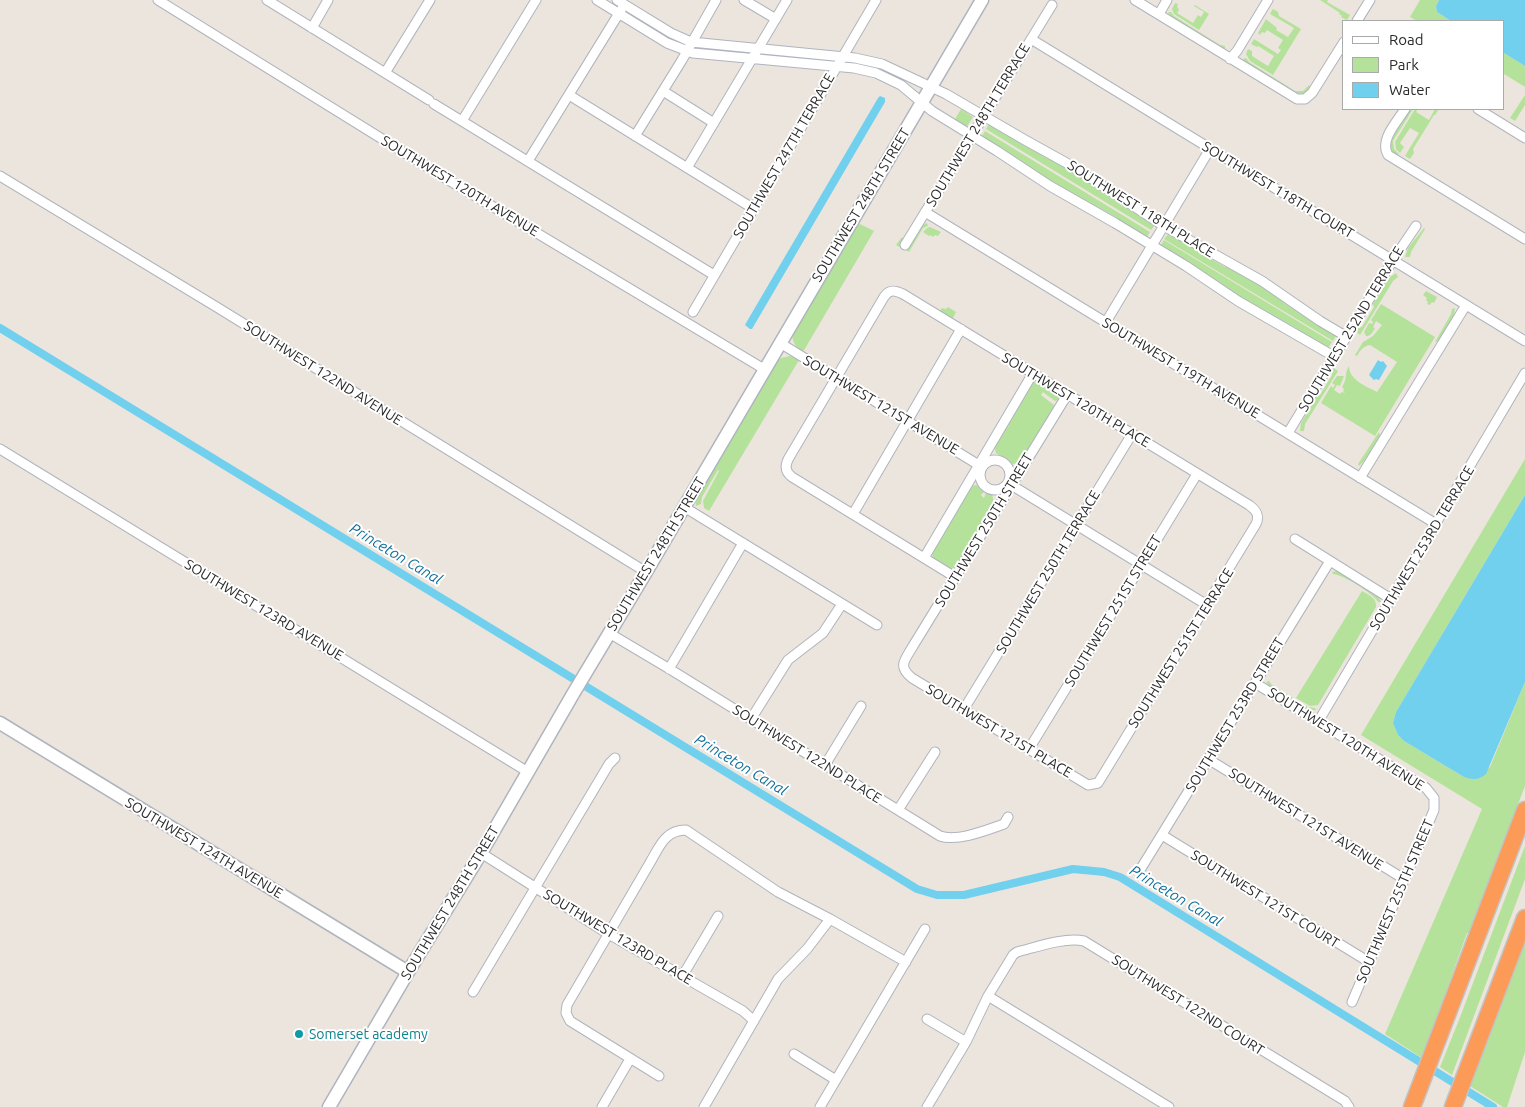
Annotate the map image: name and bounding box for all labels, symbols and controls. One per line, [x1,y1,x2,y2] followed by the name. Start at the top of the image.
[1342,20,1505,110] legend
[1389,31,1424,48] text: Road
[922,40,1034,210] street label: SOUTHWEST 248TH TERRACE
[1389,56,1419,73] text: Park
[730,71,838,241] street label: SOUTHWEST 247TH TERRACE
[1389,81,1430,98] text: Water
[808,125,914,285] street label: SOUTHWEST 248TH STREET
[378,132,542,240] street label: SOUTHWEST 120TH AVENUE
[1199,138,1357,242] street label: SOUTHWEST 118TH COURT
[1064,157,1218,261] street label: SOUTHWEST 118TH PLACE
[1295,243,1407,415] street label: SOUTHWEST 252ND TERRACE
[1099,314,1263,422] street label: SOUTHWEST 119TH AVENUE
[241,317,405,429] street label: SOUTHWEST 122ND AVENUE
[999,349,1153,451] street label: SOUTHWEST 120TH PLACE
[800,352,962,458] street label: SOUTHWEST 121ST AVENUE
[931,450,1037,610] street label: SOUTHWEST 250TH STREET
[1366,463,1478,633] street label: SOUTHWEST 253RD TERRACE
[603,474,709,634] street label: SOUTHWEST 248TH STREET
[992,487,1104,657] street label: SOUTHWEST 250TH TERRACE
[347,519,445,589] water label: Princeton Canal
[1061,532,1165,690] street label: SOUTHWEST 251ST STREET
[181,556,347,664] street label: SOUTHWEST 123RD AVENUE
[1125,565,1237,731] street label: SOUTHWEST 251ST TERRACE
[1182,635,1288,795] street label: SOUTHWEST 253RD STREET
[923,681,1075,781] street label: SOUTHWEST 121ST PLACE
[1265,684,1427,794] street label: SOUTHWEST 120TH AVENUE
[729,701,885,807] street label: SOUTHWEST 122ND PLACE
[692,730,790,800] water label: Princeton Canal
[1226,764,1386,874] street label: SOUTHWEST 121ST AVENUE
[122,794,286,902] street label: SOUTHWEST 124TH AVENUE
[1353,817,1437,985] street label: SOUTHWEST 255TH STREET
[397,823,503,983] street label: SOUTHWEST 248TH STREET
[1188,846,1342,952] street label: SOUTHWEST 121ST COURT
[1127,861,1225,931] water label: Princeton Canal
[540,886,696,988] street label: SOUTHWEST 123RD PLACE
[1109,951,1267,1059] street label: SOUTHWEST 122ND COURT
[309,1026,428,1042] place label: Somerset academy
[293,1028,305,1040] marker: Somerset academy

